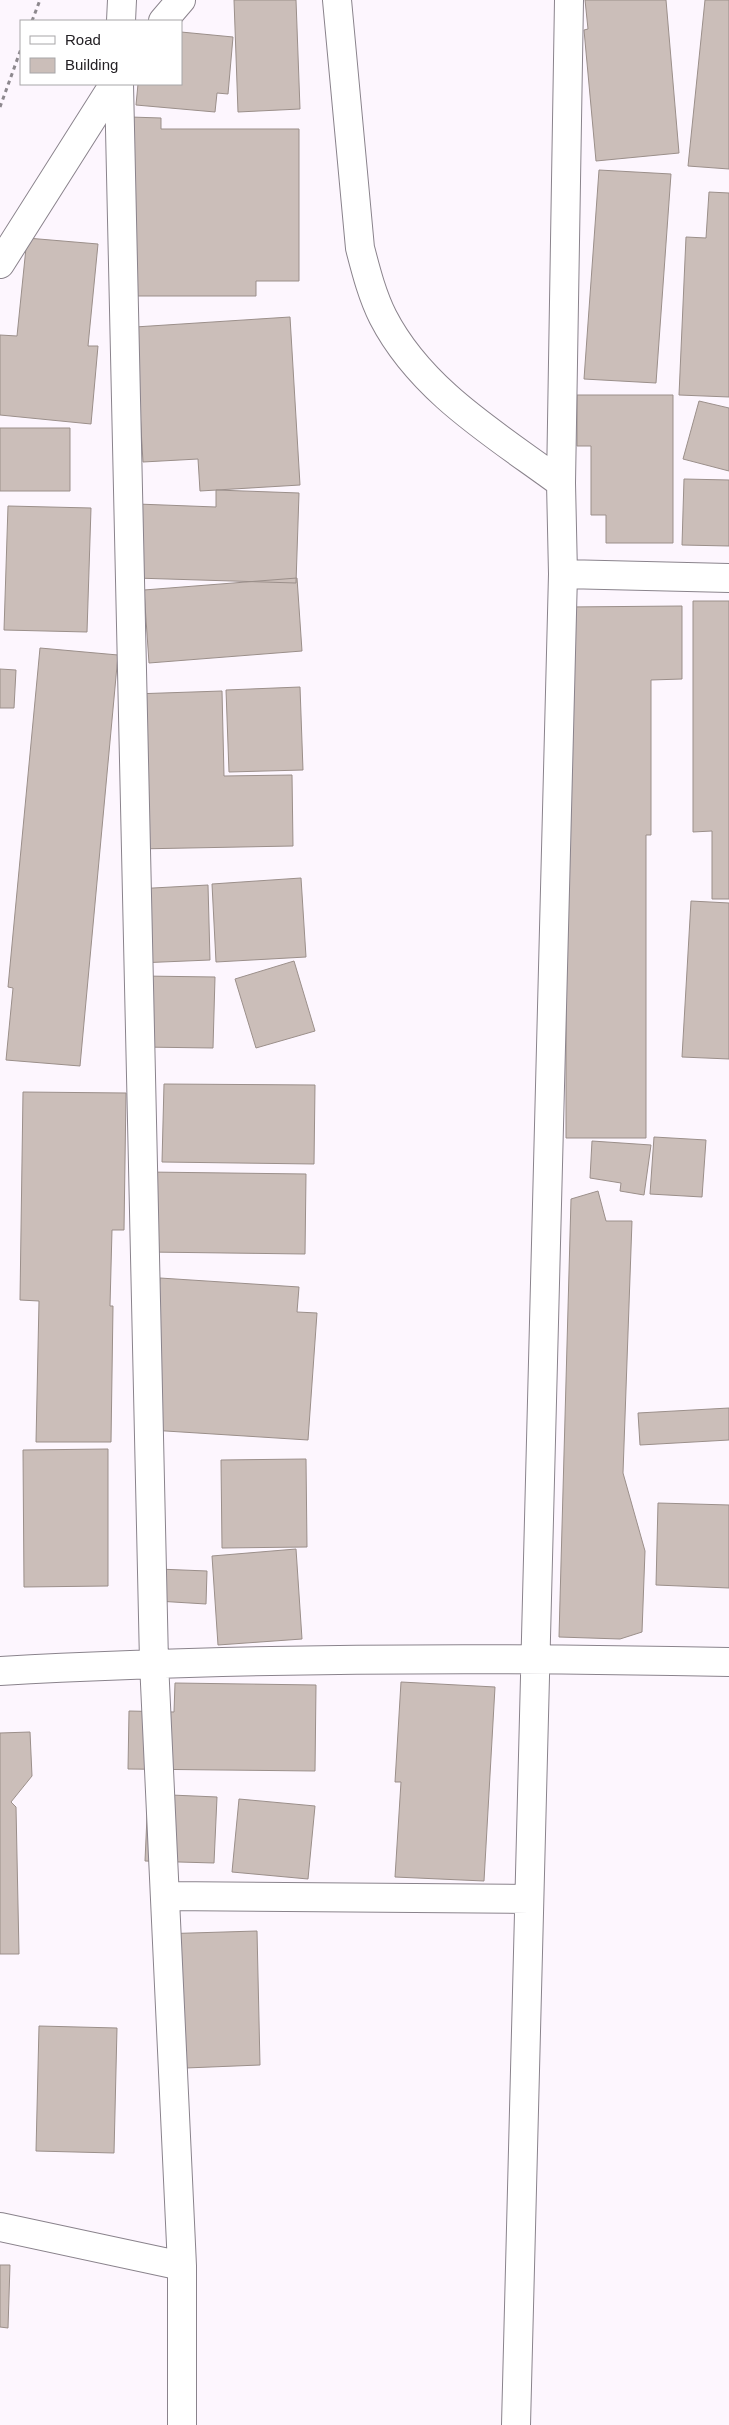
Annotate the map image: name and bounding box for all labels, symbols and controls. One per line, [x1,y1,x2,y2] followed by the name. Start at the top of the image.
[20,20,182,85] legend
[65,31,101,48] text: Road
[65,56,118,73] text: Building

